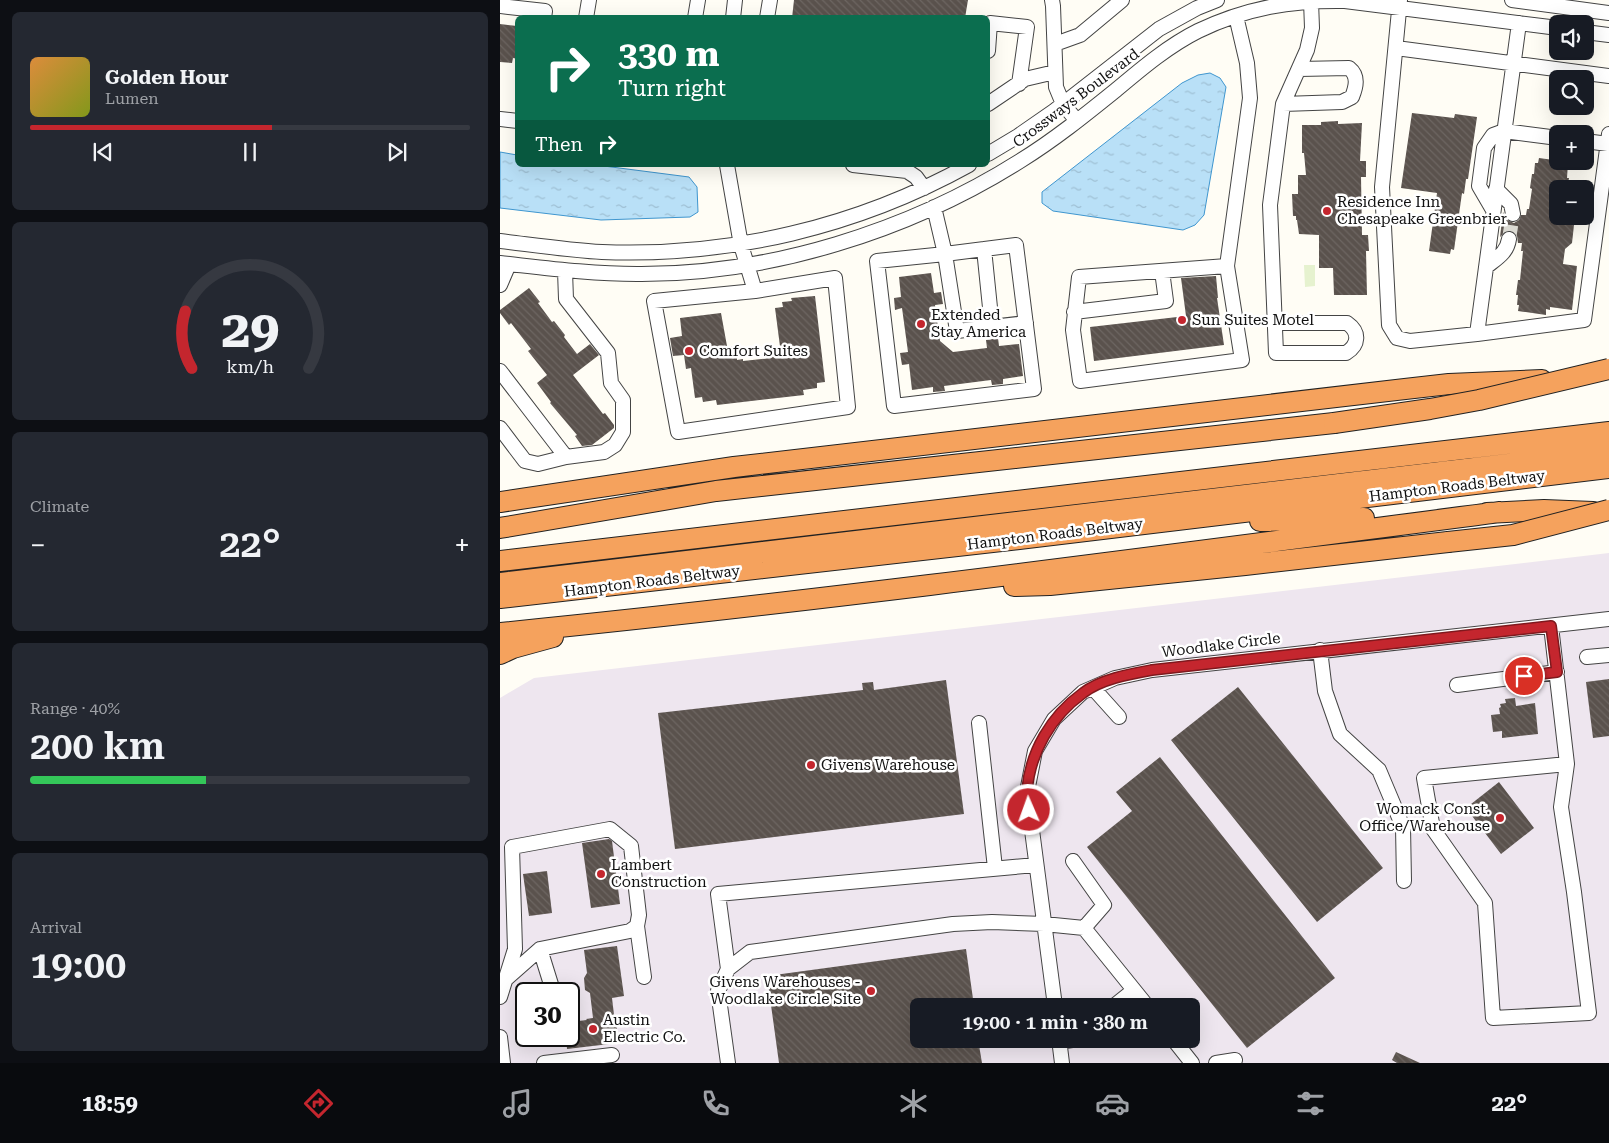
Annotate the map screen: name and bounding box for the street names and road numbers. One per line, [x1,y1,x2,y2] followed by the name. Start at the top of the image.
[1009,44,1143,151] street label: Crossways Boulevard
[1368,466,1546,506] street label: Hampton Roads Beltway
[966,514,1144,554] street label: Hampton Roads Beltway
[563,561,741,601] street label: Hampton Roads Beltway
[1161,629,1281,661] street label: Woodlake Circle

